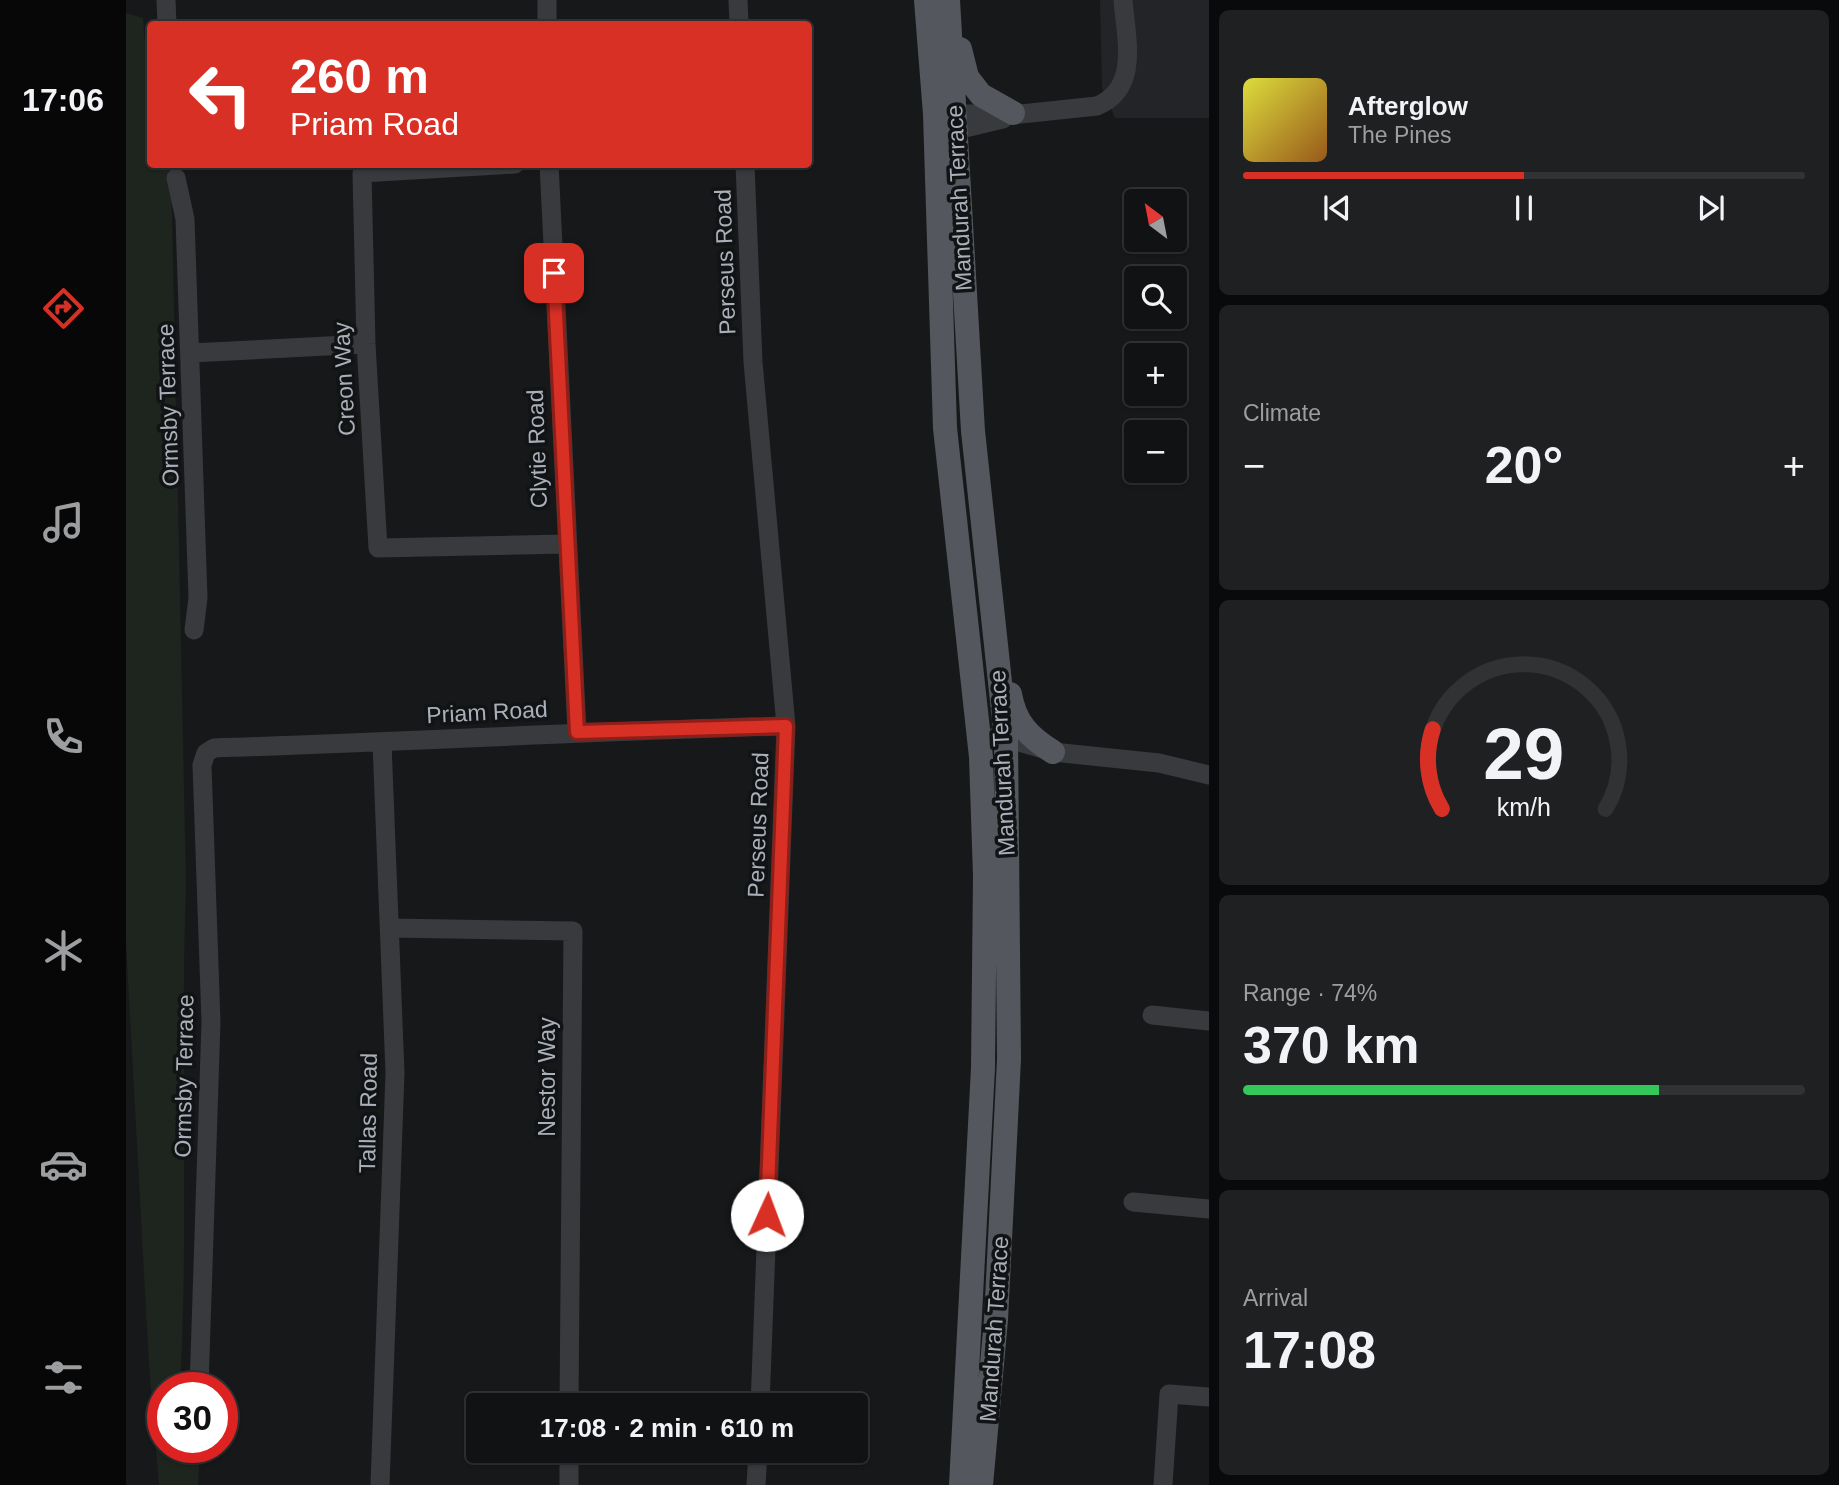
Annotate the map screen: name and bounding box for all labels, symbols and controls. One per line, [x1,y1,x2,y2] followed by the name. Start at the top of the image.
[175,49,266,140] icon: left
[290,49,429,103] text: 260 m
[22,82,104,118] text: 17:06
[1348,91,1468,121] text: Afterglow
[941,104,977,292] street label: Mandurah Terrace
[290,106,459,142] text: Priam Road
[1348,122,1452,148] text: The Pines
[709,189,741,335] street label: Perseus Road
[1124,189,1186,252] north arrow
[1124,189,1187,483] map controls
[1318,189,1356,227] icon: previous
[1505,189,1543,227] icon: pause
[1692,189,1730,227] icon: next
[524,243,584,303] pin
[535,254,573,292] icon: arrive
[1124,266,1187,329] button: search
[39,284,88,333] icon: directions
[328,321,360,437] street label: Creon Way
[152,323,184,487] street label: Ormsby Terrace
[1124,343,1187,406] button: +
[522,389,552,509] street label: Clytie Road
[1243,400,1321,426] text: Climate
[1124,420,1187,483] button: −
[1485,436,1563,494] text: 20°
[1243,445,1265,487] text: −
[1783,445,1805,487] text: +
[39,498,88,547] icon: music
[984,669,1020,857] street label: Mandurah Terrace
[426,696,548,728] street label: Priam Road
[39,712,88,761] icon: phone
[1484,713,1564,794] text: 29
[742,752,774,898] street label: Perseus Road
[1497,792,1551,820] text: km/h
[39,926,88,975] icon: climate
[1243,980,1377,1006] text: Range · 74%
[170,994,198,1158] street label: Ormsby Terrace
[1243,1016,1419,1074] text: 370 km
[534,1017,560,1137] street label: Nestor Way
[354,1053,382,1173] street label: Tallas Road
[39,1140,88,1189] icon: car
[730,1178,804,1252] position arrow
[975,1235,1013,1423] street label: Mandurah Terrace
[1243,1285,1308,1311] text: Arrival
[1243,1321,1376,1379] text: 17:08
[39,1353,88,1402] icon: filters
[147,1372,238,1463] speed limit sign: 30
[540,1413,794,1443] text: 17:08 · 2 min · 610 m

